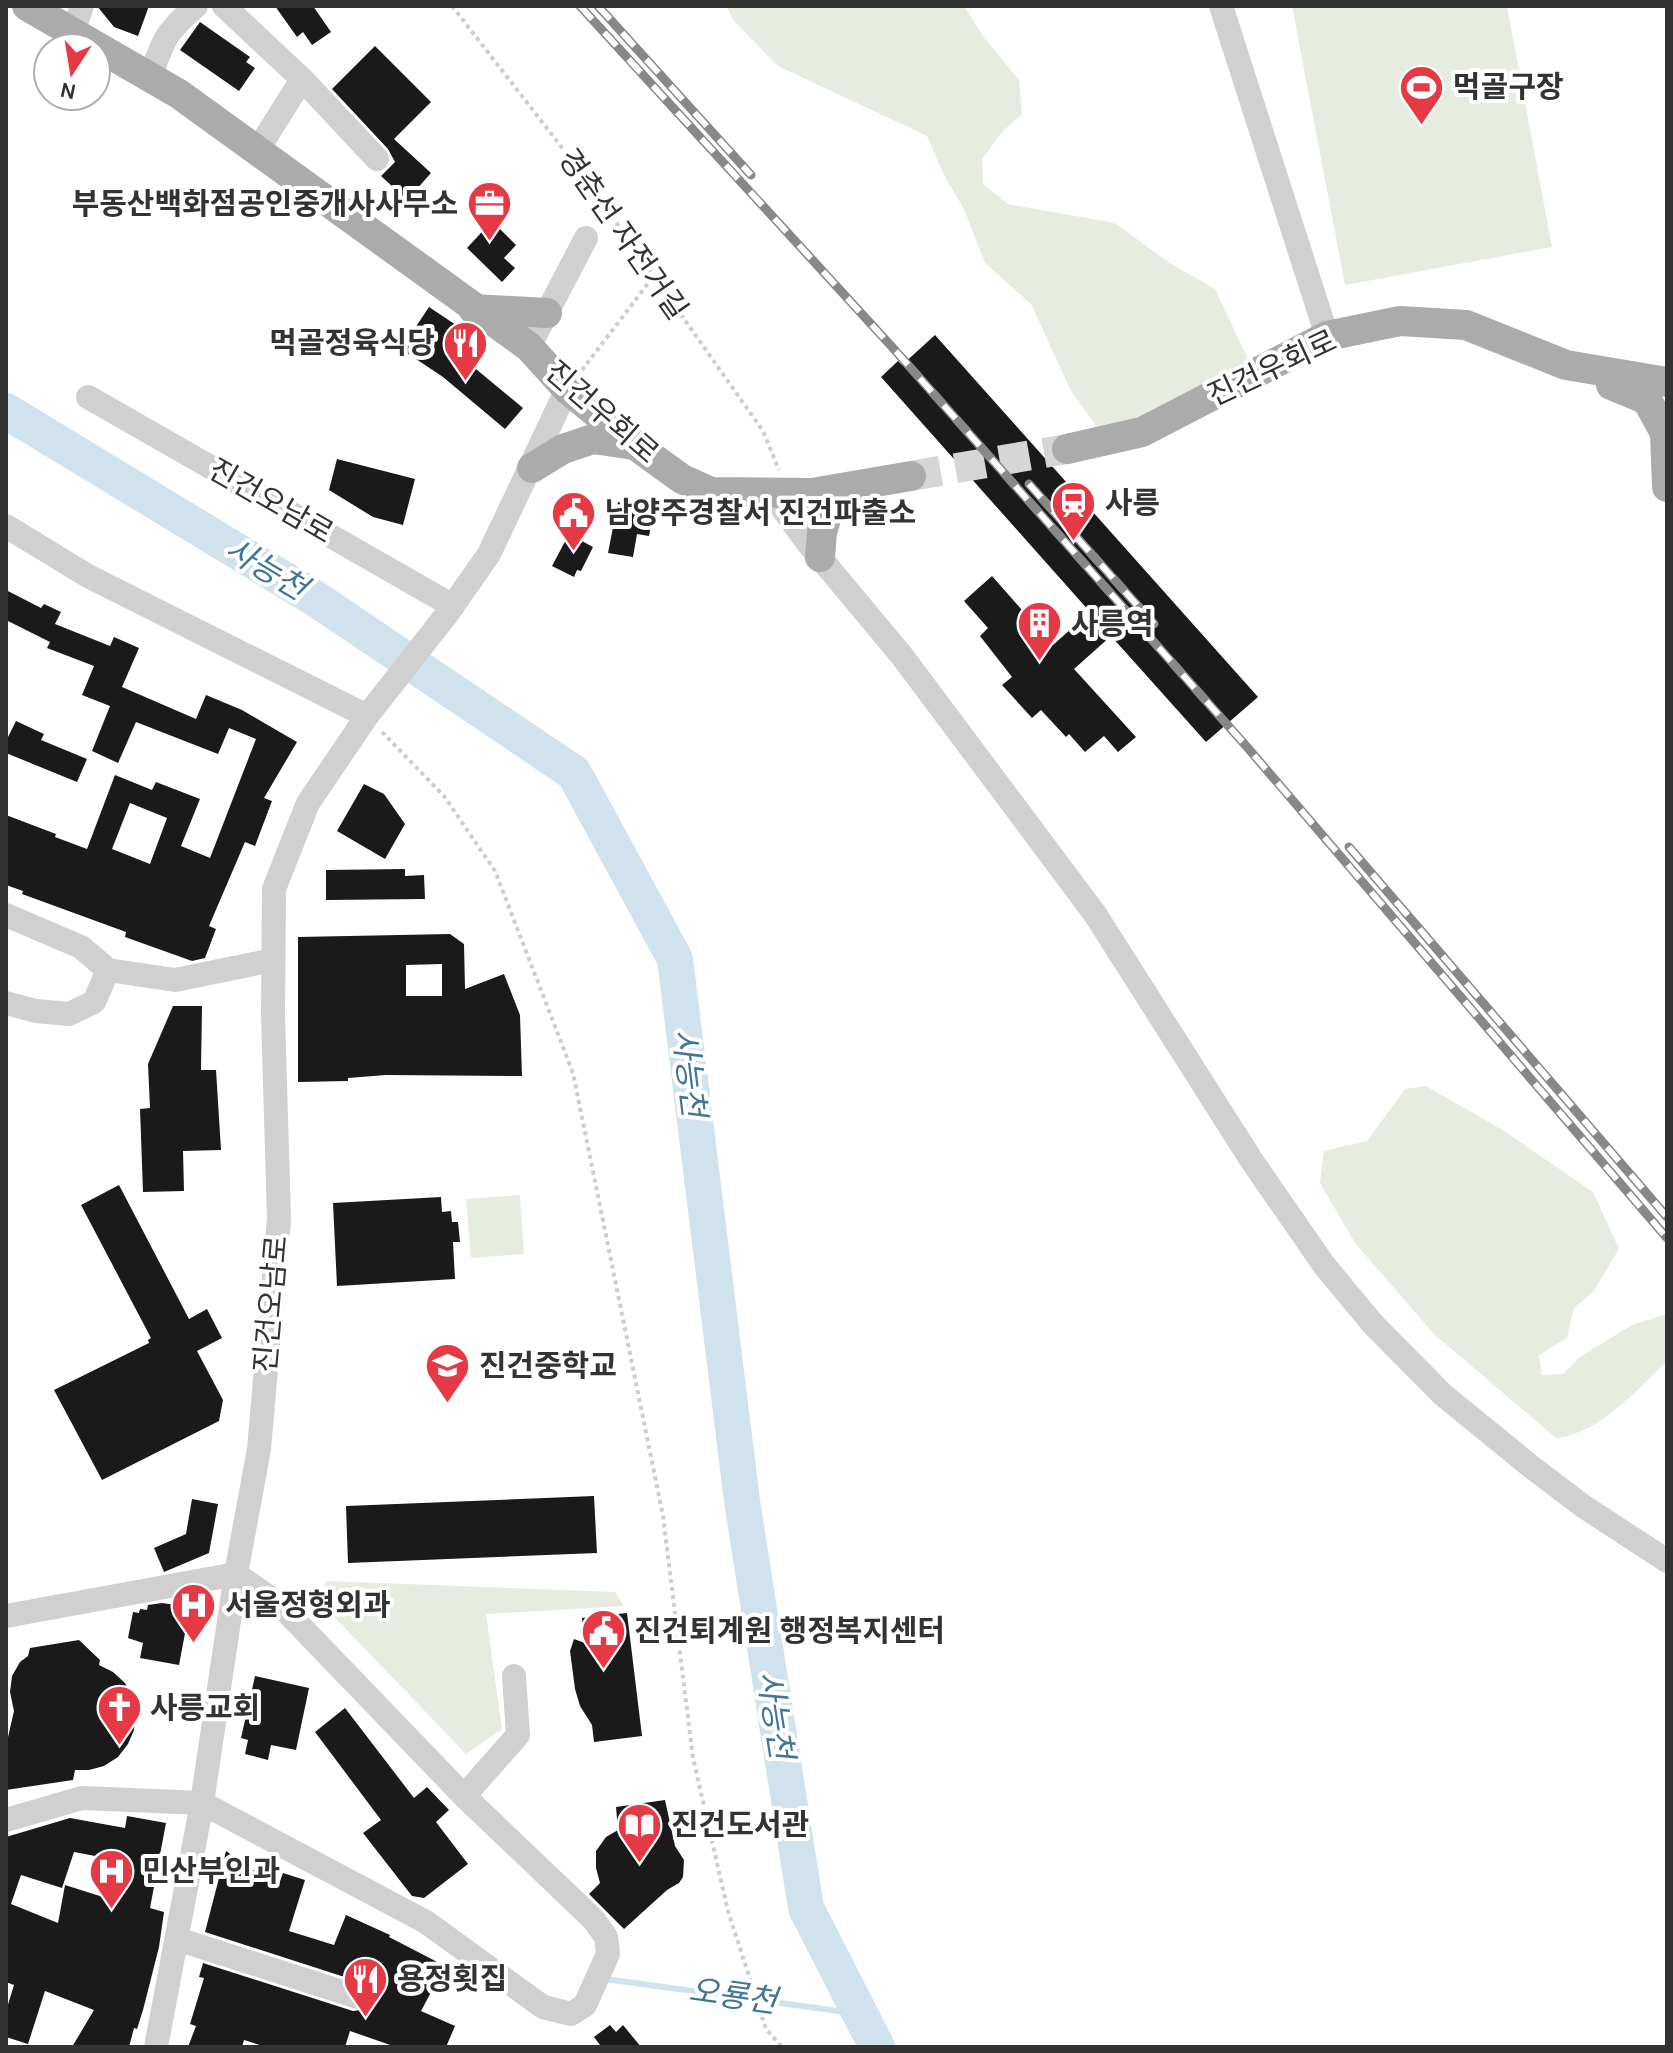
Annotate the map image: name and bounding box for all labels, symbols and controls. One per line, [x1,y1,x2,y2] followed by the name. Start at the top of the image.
[32,32,112,112] north arrow
[1398,63,1446,126] sports icon: 먹골구장
[1453,69,1564,105] place label: 먹골구장
[58,76,78,105] text: N
[551,142,695,326] street label: 경춘선 자전거길
[465,180,513,243] office icon: 부동산백화점공인중개사사무소
[72,186,458,222] place label: 부동산백화점공인중개사사무소
[442,319,490,382] restaurant icon: 먹골정육식당
[1202,323,1342,413] street label: 진건우회로
[269,325,435,361] place label: 먹골정육식당
[538,353,666,471] street label: 진건우회로
[202,451,340,551] street label: 진건오남로
[1050,479,1098,542] station icon: 사릉
[1105,485,1160,521] place label: 사릉
[550,489,598,552] public building icon: 남양주경찰서 진건파출소
[605,495,916,531] place label: 남양주경찰서 진건파출소
[219,530,316,609] water label: 사능천
[1016,600,1064,663] building icon: 사릉역
[1071,606,1154,642] place label: 사릉역
[665,1027,713,1123] water label: 사능천
[247,1234,295,1374] street label: 진건오남로
[424,1342,472,1405] school or university icon: 진건중학교
[479,1348,617,1384] place label: 진건중학교
[170,1581,218,1644] hospital icon: 서울정형외과
[225,1587,391,1623] place label: 서울정형외과
[579,1607,627,1670] public building icon: 진건퇴계원 행정복지센터
[634,1613,945,1649] place label: 진건퇴계원 행정복지센터
[750,1668,801,1765] water label: 사능천
[95,1684,143,1747] church icon: 사릉교회
[150,1690,260,1726] place label: 사릉교회
[616,1801,664,1864] library icon: 진건도서관
[671,1807,809,1843] place label: 진건도서관
[87,1847,135,1910] hospital icon: 민산부인과
[142,1853,280,1889] place label: 민산부인과
[342,1955,390,2018] restaurant icon: 용정횟집
[397,1961,507,1997] place label: 용정횟집
[687,1972,783,2021] water label: 오룡천

